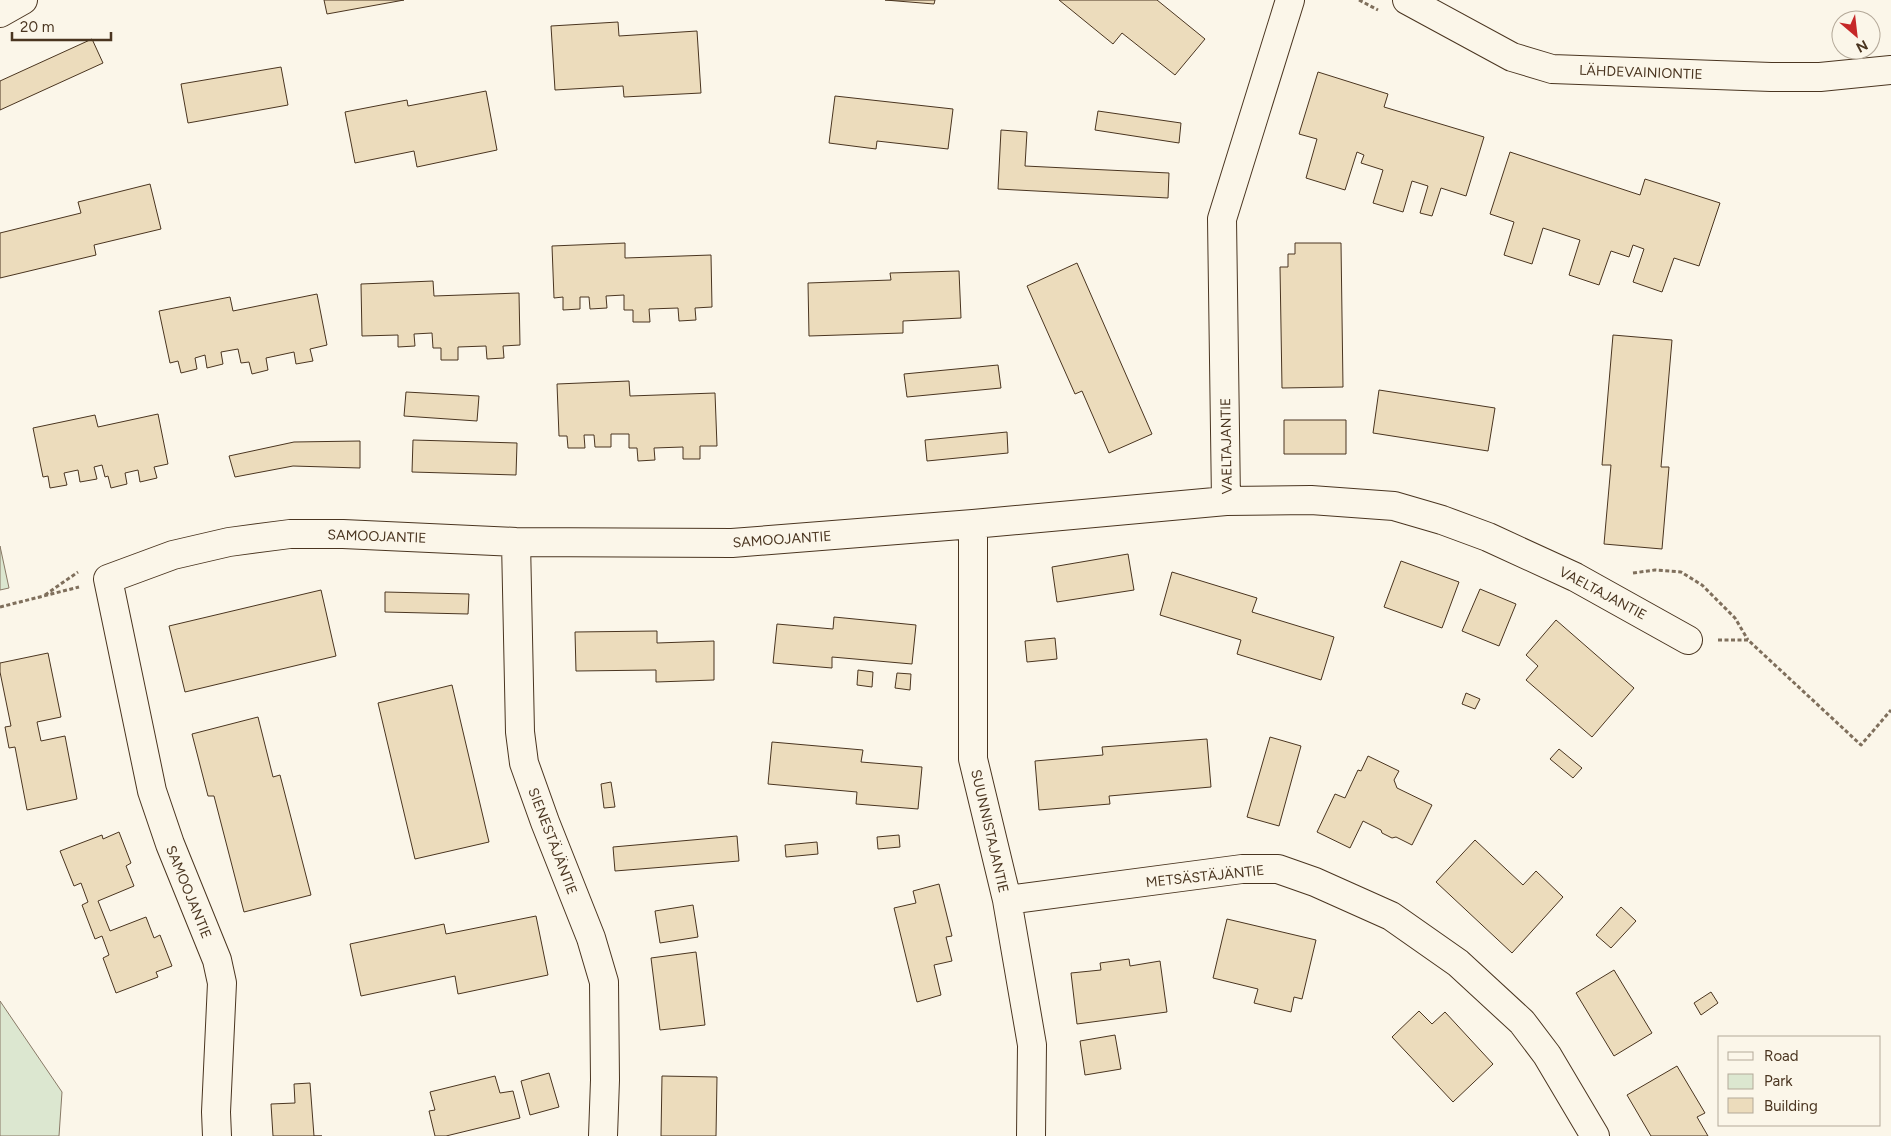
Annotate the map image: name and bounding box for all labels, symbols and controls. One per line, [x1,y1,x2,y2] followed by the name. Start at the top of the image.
[12,10,111,42] scale bar
[1831,10,1881,60] north arrow
[20,18,54,36] text: 20 m
[1853,36,1871,56] text: N
[1579,62,1703,83] street label: LÄHDEVAINIONTIE
[1217,398,1236,494] street label: VAELTAJANTIE
[327,526,427,547] street label: SAMOOJANTIE
[732,528,832,551] street label: SAMOOJANTIE
[1556,563,1649,624] street label: VAELTAJANTIE
[967,768,1012,894] street label: SUUNNISTAJANTIE
[524,785,581,897] street label: SIENESTÄJÄNTIE
[162,843,215,941] street label: SAMOOJANTIE
[1145,862,1265,891] street label: METSÄSTÄJÄNTIE
[1718,1036,1881,1126] legend
[1764,1047,1799,1065] text: Road
[1764,1072,1793,1090] text: Park
[1764,1097,1818,1115] text: Building

